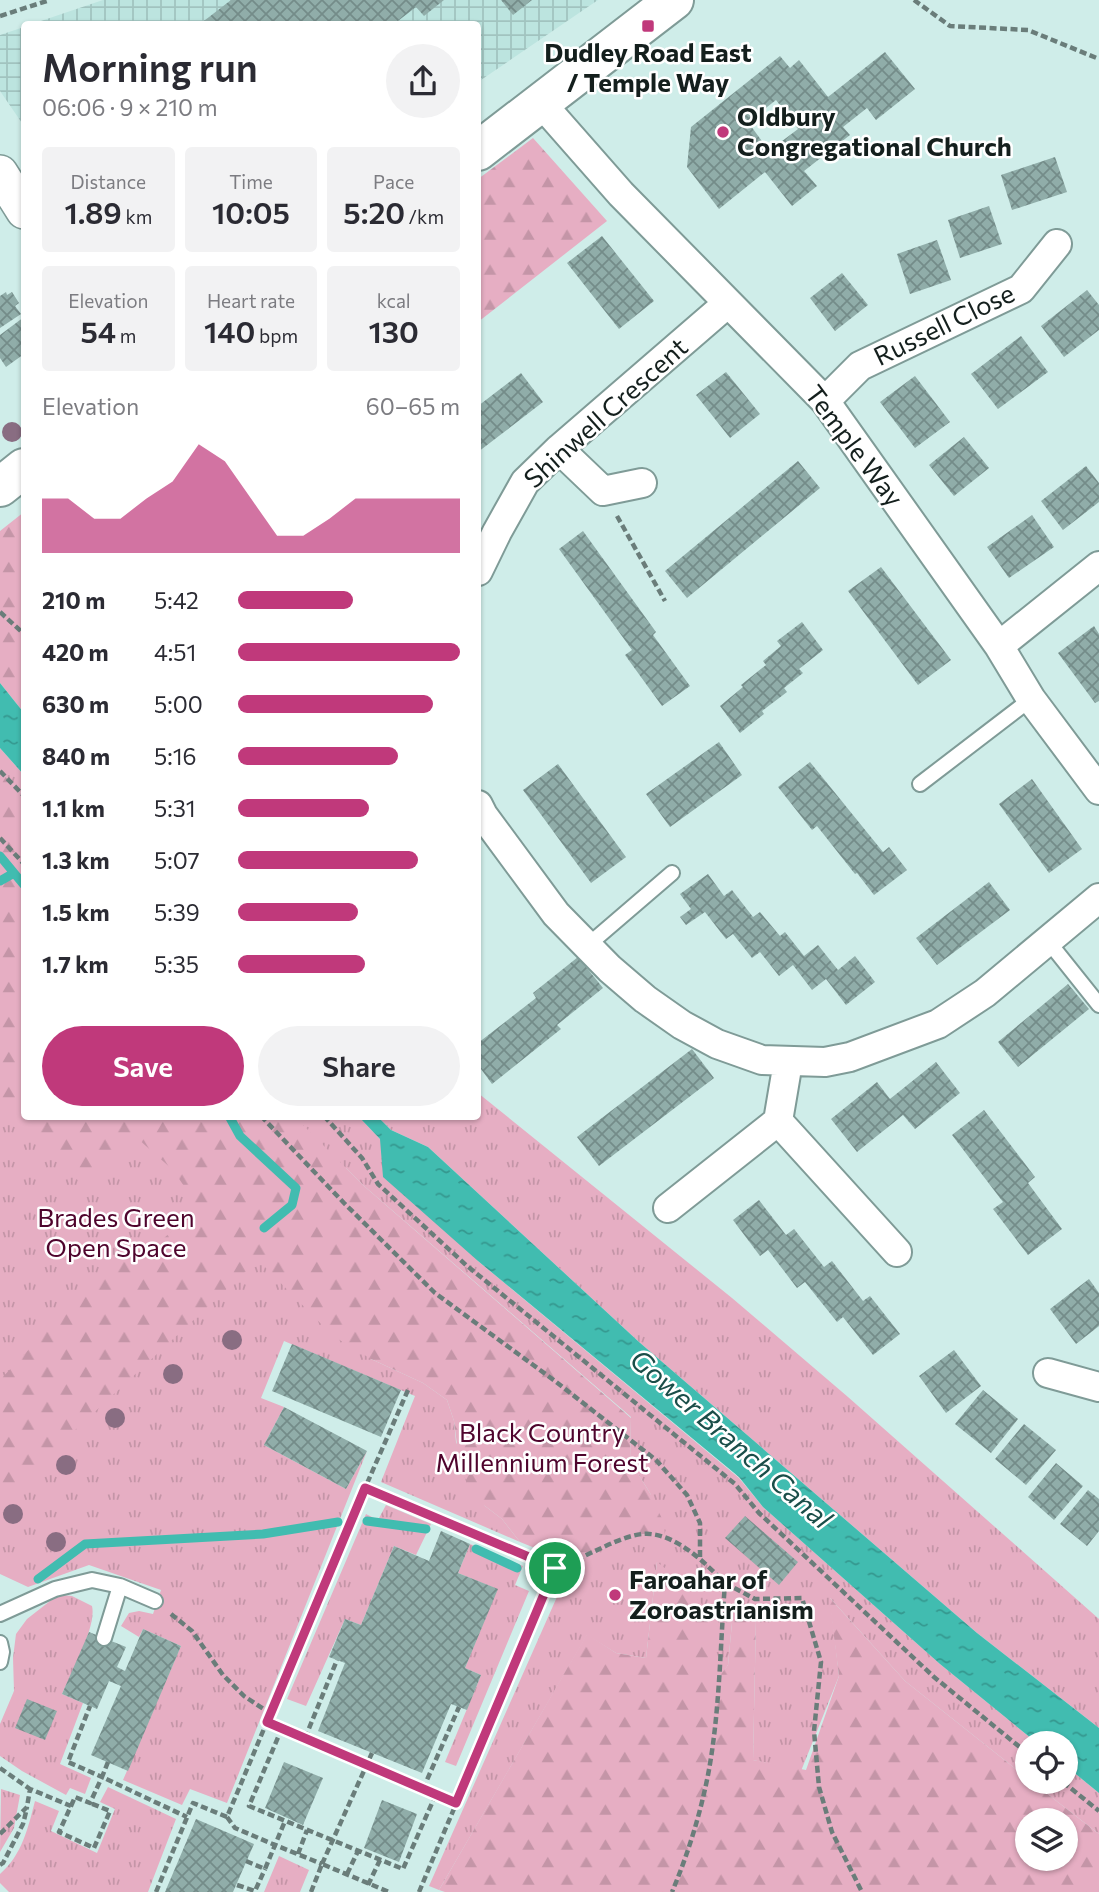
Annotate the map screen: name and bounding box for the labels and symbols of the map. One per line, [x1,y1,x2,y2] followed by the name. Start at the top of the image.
[640,18,656,34] marker: Dudley Road East / Temple Way
[544,36,752,97] place label: Dudley Road East / Temple Way
[737,100,1012,161] place label: Oldbury Congregational Church
[715,124,731,140] marker: Oldbury Congregational Church
[868,276,1019,371] street label: Russell Close
[517,330,693,493] street label: Shinwell Crescent
[800,378,911,512] street label: Temple Way
[37,1201,195,1262] park label: Brades Green Open Space
[624,1341,840,1536] water label: Gower Branch Canal
[435,1416,649,1477] park label: Black Country Millennium Forest
[525,1538,585,1598] pin
[629,1563,814,1624] place label: Faroahar of Zoroastrianism
[607,1587,623,1603] marker: Faroahar of Zoroastrianism

